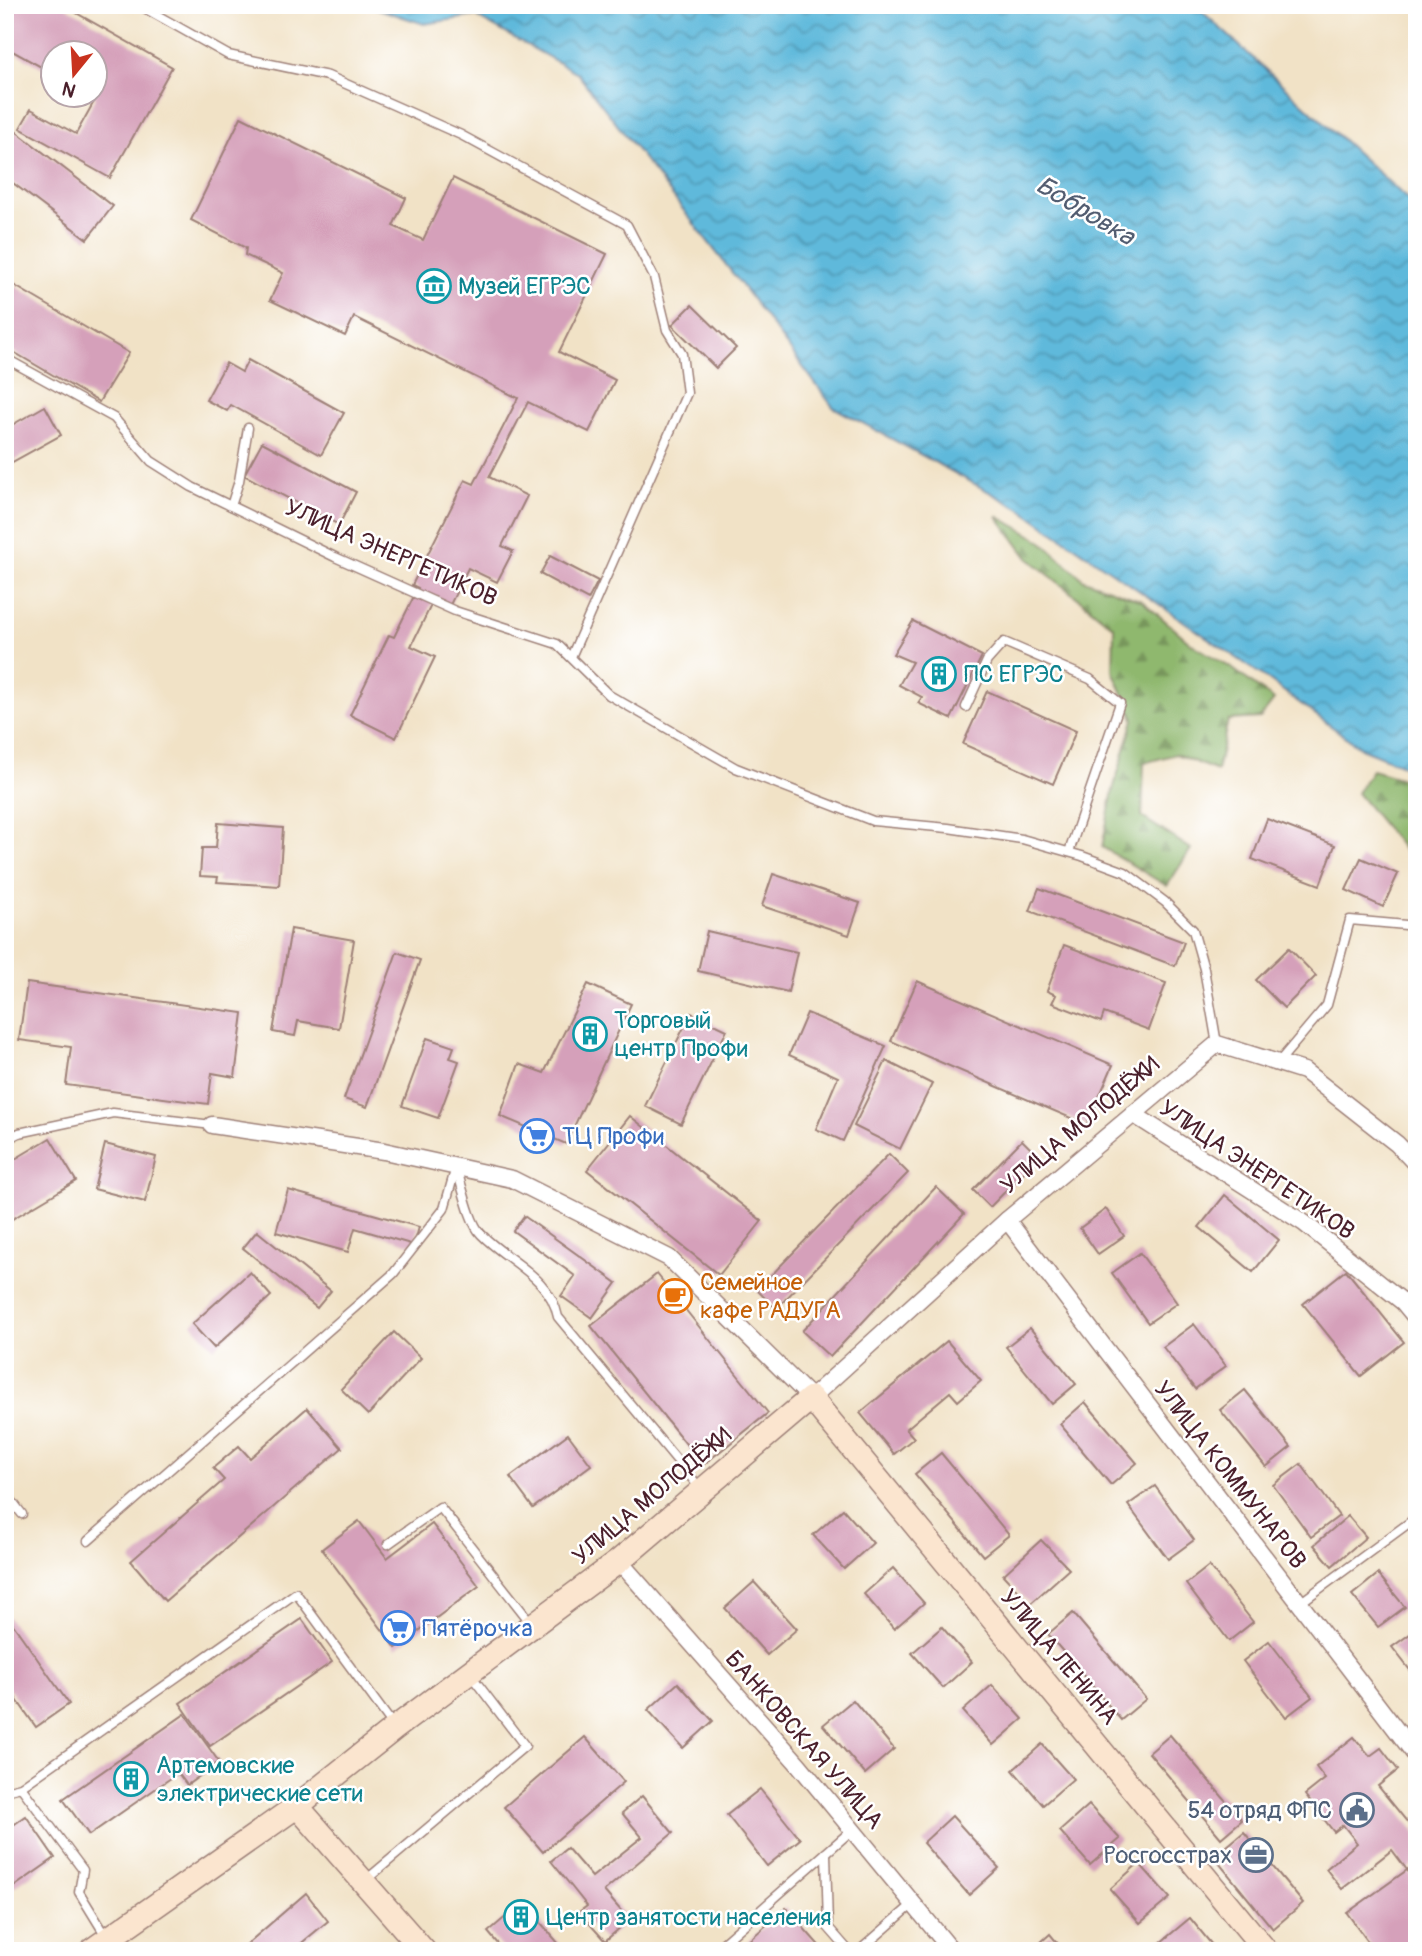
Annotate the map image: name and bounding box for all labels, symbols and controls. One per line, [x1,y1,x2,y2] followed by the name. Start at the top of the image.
[38,38,108,108] north arrow
[59,76,79,103] text: N
[1030,169,1142,254] water label: Бобровка
[415,267,453,305] museum icon: Музей ЕГРЭС
[458,272,591,301] place label: Музей ЕГРЭС
[280,493,502,613] street label: УЛИЦА ЭНЕРГЕТИКОВ
[920,655,958,693] building icon: ПС ЕГРЭС
[964,660,1064,689] place label: ПС ЕГРЭС
[614,1006,748,1063] place label: Торговый центр Профи
[571,1015,609,1053] building icon: Торговый центр Профи
[995,1050,1165,1200] street label: УЛИЦА МОЛОДЁЖИ
[1154,1094,1360,1246] street label: УЛИЦА ЭНЕРГЕТИКОВ
[518,1117,556,1155] supermarket icon: ТЦ Профи
[562,1122,664,1151] place label: ТЦ Профи
[700,1268,841,1325] place label: Семейное кафе РАДУГА
[656,1277,694,1315] cafe icon: Семейное кафе РАДУГА
[1148,1375,1312,1575] street label: УЛИЦА КОММУНАРОВ
[567,1421,737,1571] street label: УЛИЦА МОЛОДЁЖИ
[994,1583,1124,1731] street label: УЛИЦА ЛЕНИНА
[379,1609,417,1647] supermarket icon: Пятёрочка
[422,1614,533,1643] place label: Пятёрочка
[719,1645,889,1835] street label: БАНКОВСКАЯ УЛИЦА
[156,1751,363,1808] place label: Артемовские электрические сети
[112,1760,150,1798] building icon: Артемовские электрические сети
[1338,1791,1376,1829] public building icon: 54 отряд ФПС
[1187,1796,1332,1825] place label: 54 отряд ФПС
[1237,1836,1275,1874] office icon: Росгосстрах
[1104,1841,1232,1870] place label: Росгосстрах
[502,1898,540,1936] building icon: Центр занятости населения
[546,1903,831,1932] place label: Центр занятости населения

